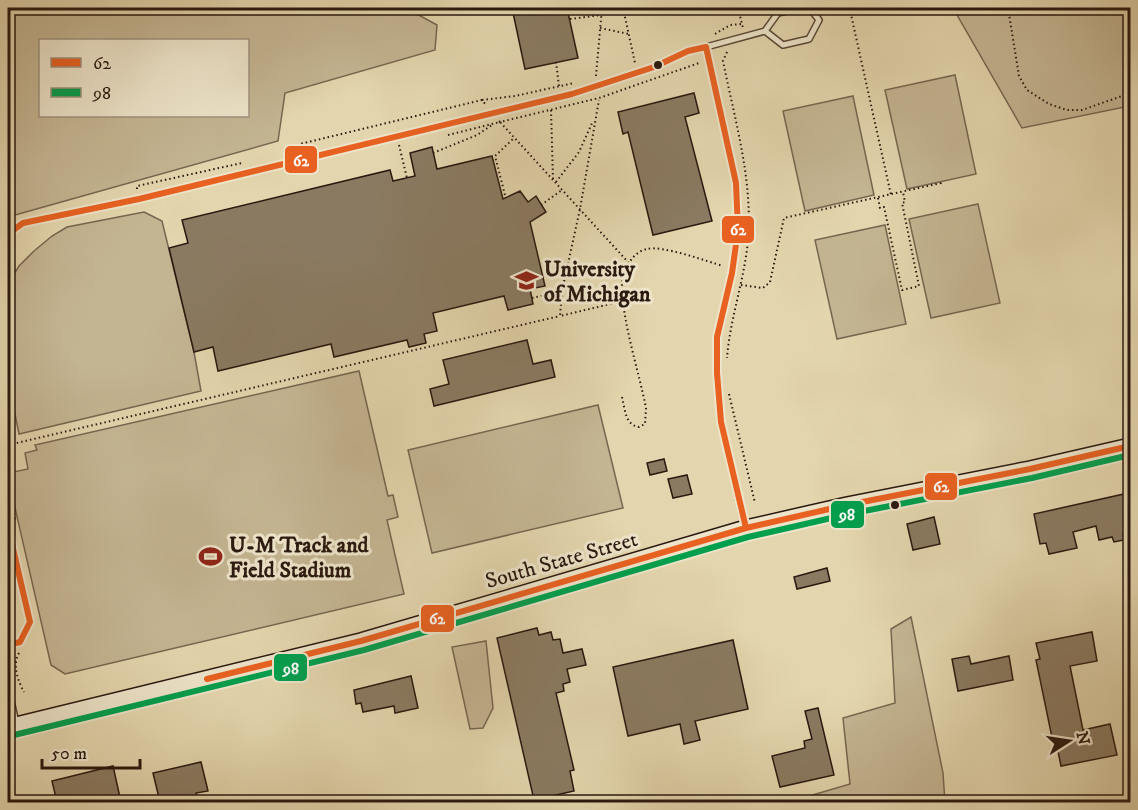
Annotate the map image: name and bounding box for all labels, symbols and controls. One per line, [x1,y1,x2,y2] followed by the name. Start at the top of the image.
[39,39,249,117] legend
[93,53,111,75] text: 62
[652,59,664,71] unlabelled marker
[92,83,111,105] text: 98
[284,145,318,174] line badge: 62
[293,151,310,171] text: 62
[721,215,755,244] line badge: 62
[730,220,747,240] text: 62
[544,256,651,308] place label: University of Michigan
[513,268,539,294] school or university icon: University of Michigan
[924,472,958,501] line badge: 62
[933,477,950,497] text: 62
[889,499,901,511] unlabelled marker
[830,500,865,529] line badge: 98
[838,505,855,525] text: 98
[482,526,641,595] street label: South State Street
[229,532,370,584] place label: U-M Track and Field Stadium
[198,544,224,570] sports icon: U-M Track and Field Stadium
[420,604,455,633] line badge: 62
[429,609,446,629] text: 62
[273,653,308,682] line badge: 98
[282,659,299,679] text: 98
[1039,711,1099,771] north arrow
[1072,730,1094,747] text: N
[42,732,140,770] scale bar
[51,743,87,765] text: 50 m

